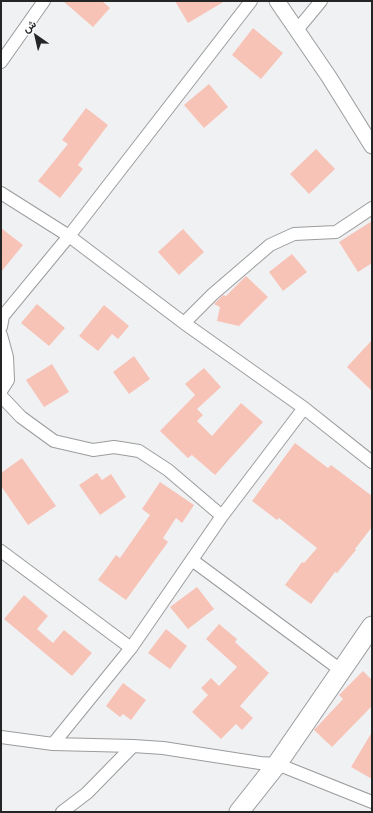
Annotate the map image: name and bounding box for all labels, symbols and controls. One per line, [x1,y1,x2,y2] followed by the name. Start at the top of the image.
[16,16,56,56] north arrow
[19,16,39,36] text: ش

